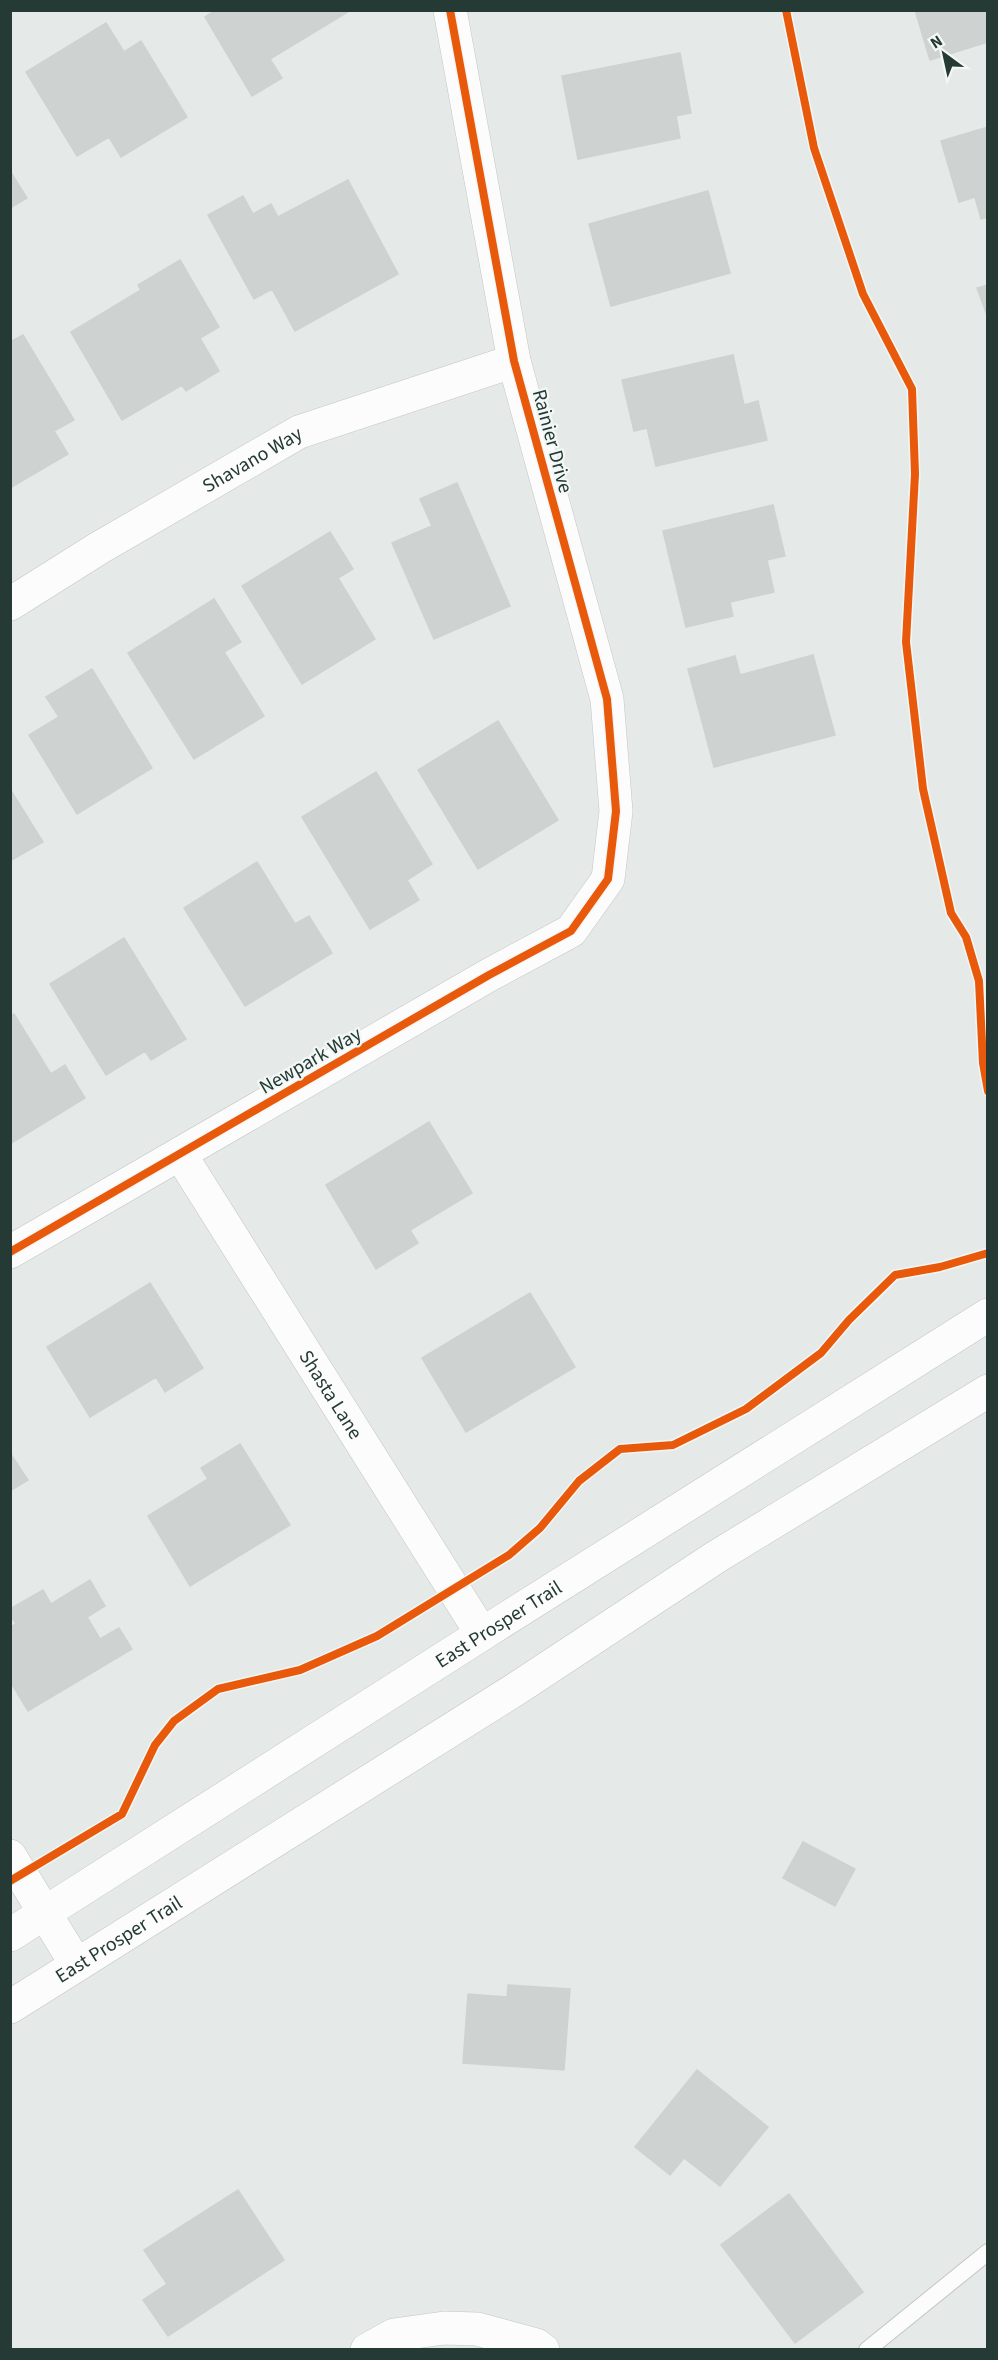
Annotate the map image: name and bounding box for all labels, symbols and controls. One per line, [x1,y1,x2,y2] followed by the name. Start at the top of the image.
[914,24,974,84] north arrow
[926,30,947,54] text: N
[525,386,579,496] street label: Rainier Drive
[197,420,308,500] street label: Shavano Way
[254,1020,367,1101] street label: Newpark Way
[292,1345,369,1445] street label: Shasta Lane
[430,1574,568,1675] street label: East Prosper Trail
[50,1889,188,1990] street label: East Prosper Trail

